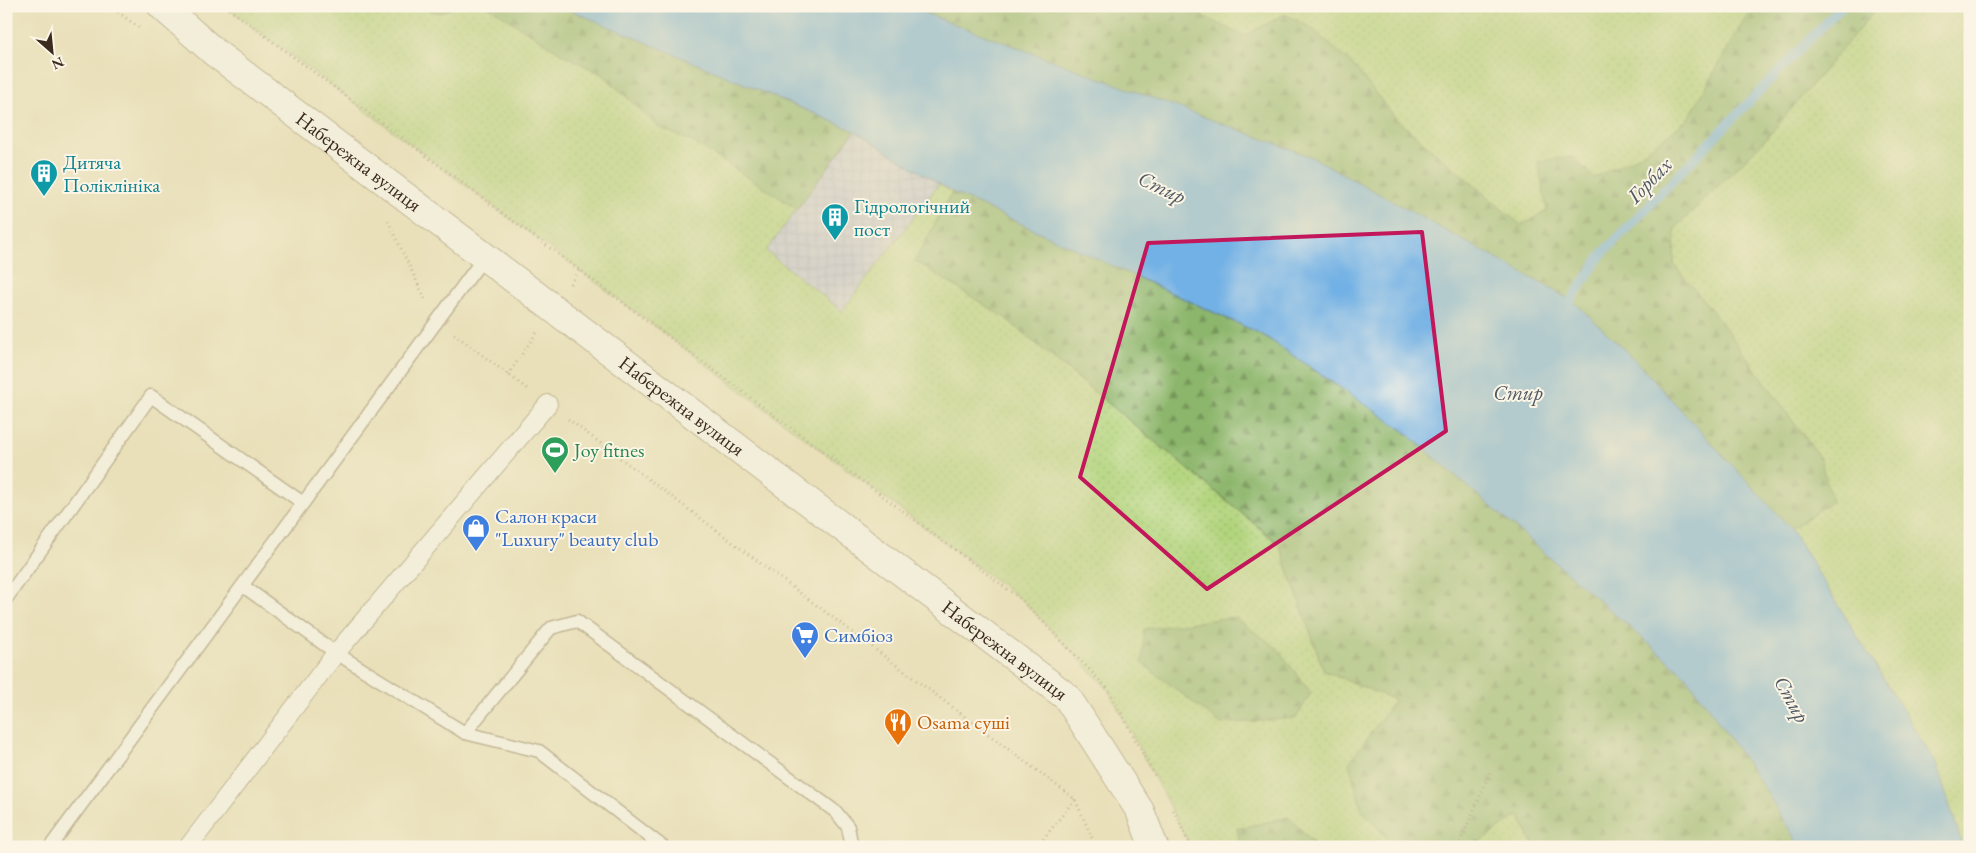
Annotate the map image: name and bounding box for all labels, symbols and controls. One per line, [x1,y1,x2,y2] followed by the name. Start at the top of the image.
[28,28,78,78] north arrow
[48,53,67,74] text: N
[291,105,427,218] street label: Набережна вулиця
[63,149,160,198] place label: Дитяча Поліклініка
[1620,151,1678,210] water label: Горбах
[29,158,59,197] building icon: Дитяча Поліклініка
[1134,164,1191,210] water label: Стир
[854,193,971,242] place label: Гідрологічний пост
[820,202,850,241] building icon: Гідрологічний пост
[614,350,750,462] street label: Набережна вулиця
[1493,379,1543,406] water label: Стир
[540,435,570,474] sports icon: Joy fitnes
[572,437,644,463] place label: Joy fitnes
[495,503,658,552] place label: Салон краси "Luxury" beauty club
[461,513,491,552] shop icon: Салон краси "Luxury" beauty club
[937,594,1073,706] street label: Набережна вулиця
[790,620,820,659] supermarket icon: Симбіоз
[824,622,893,648] place label: Симбіоз
[1768,671,1816,728] water label: Стир
[883,707,913,746] restaurant icon: Osama cуші
[917,709,1010,735] place label: Osama cуші

